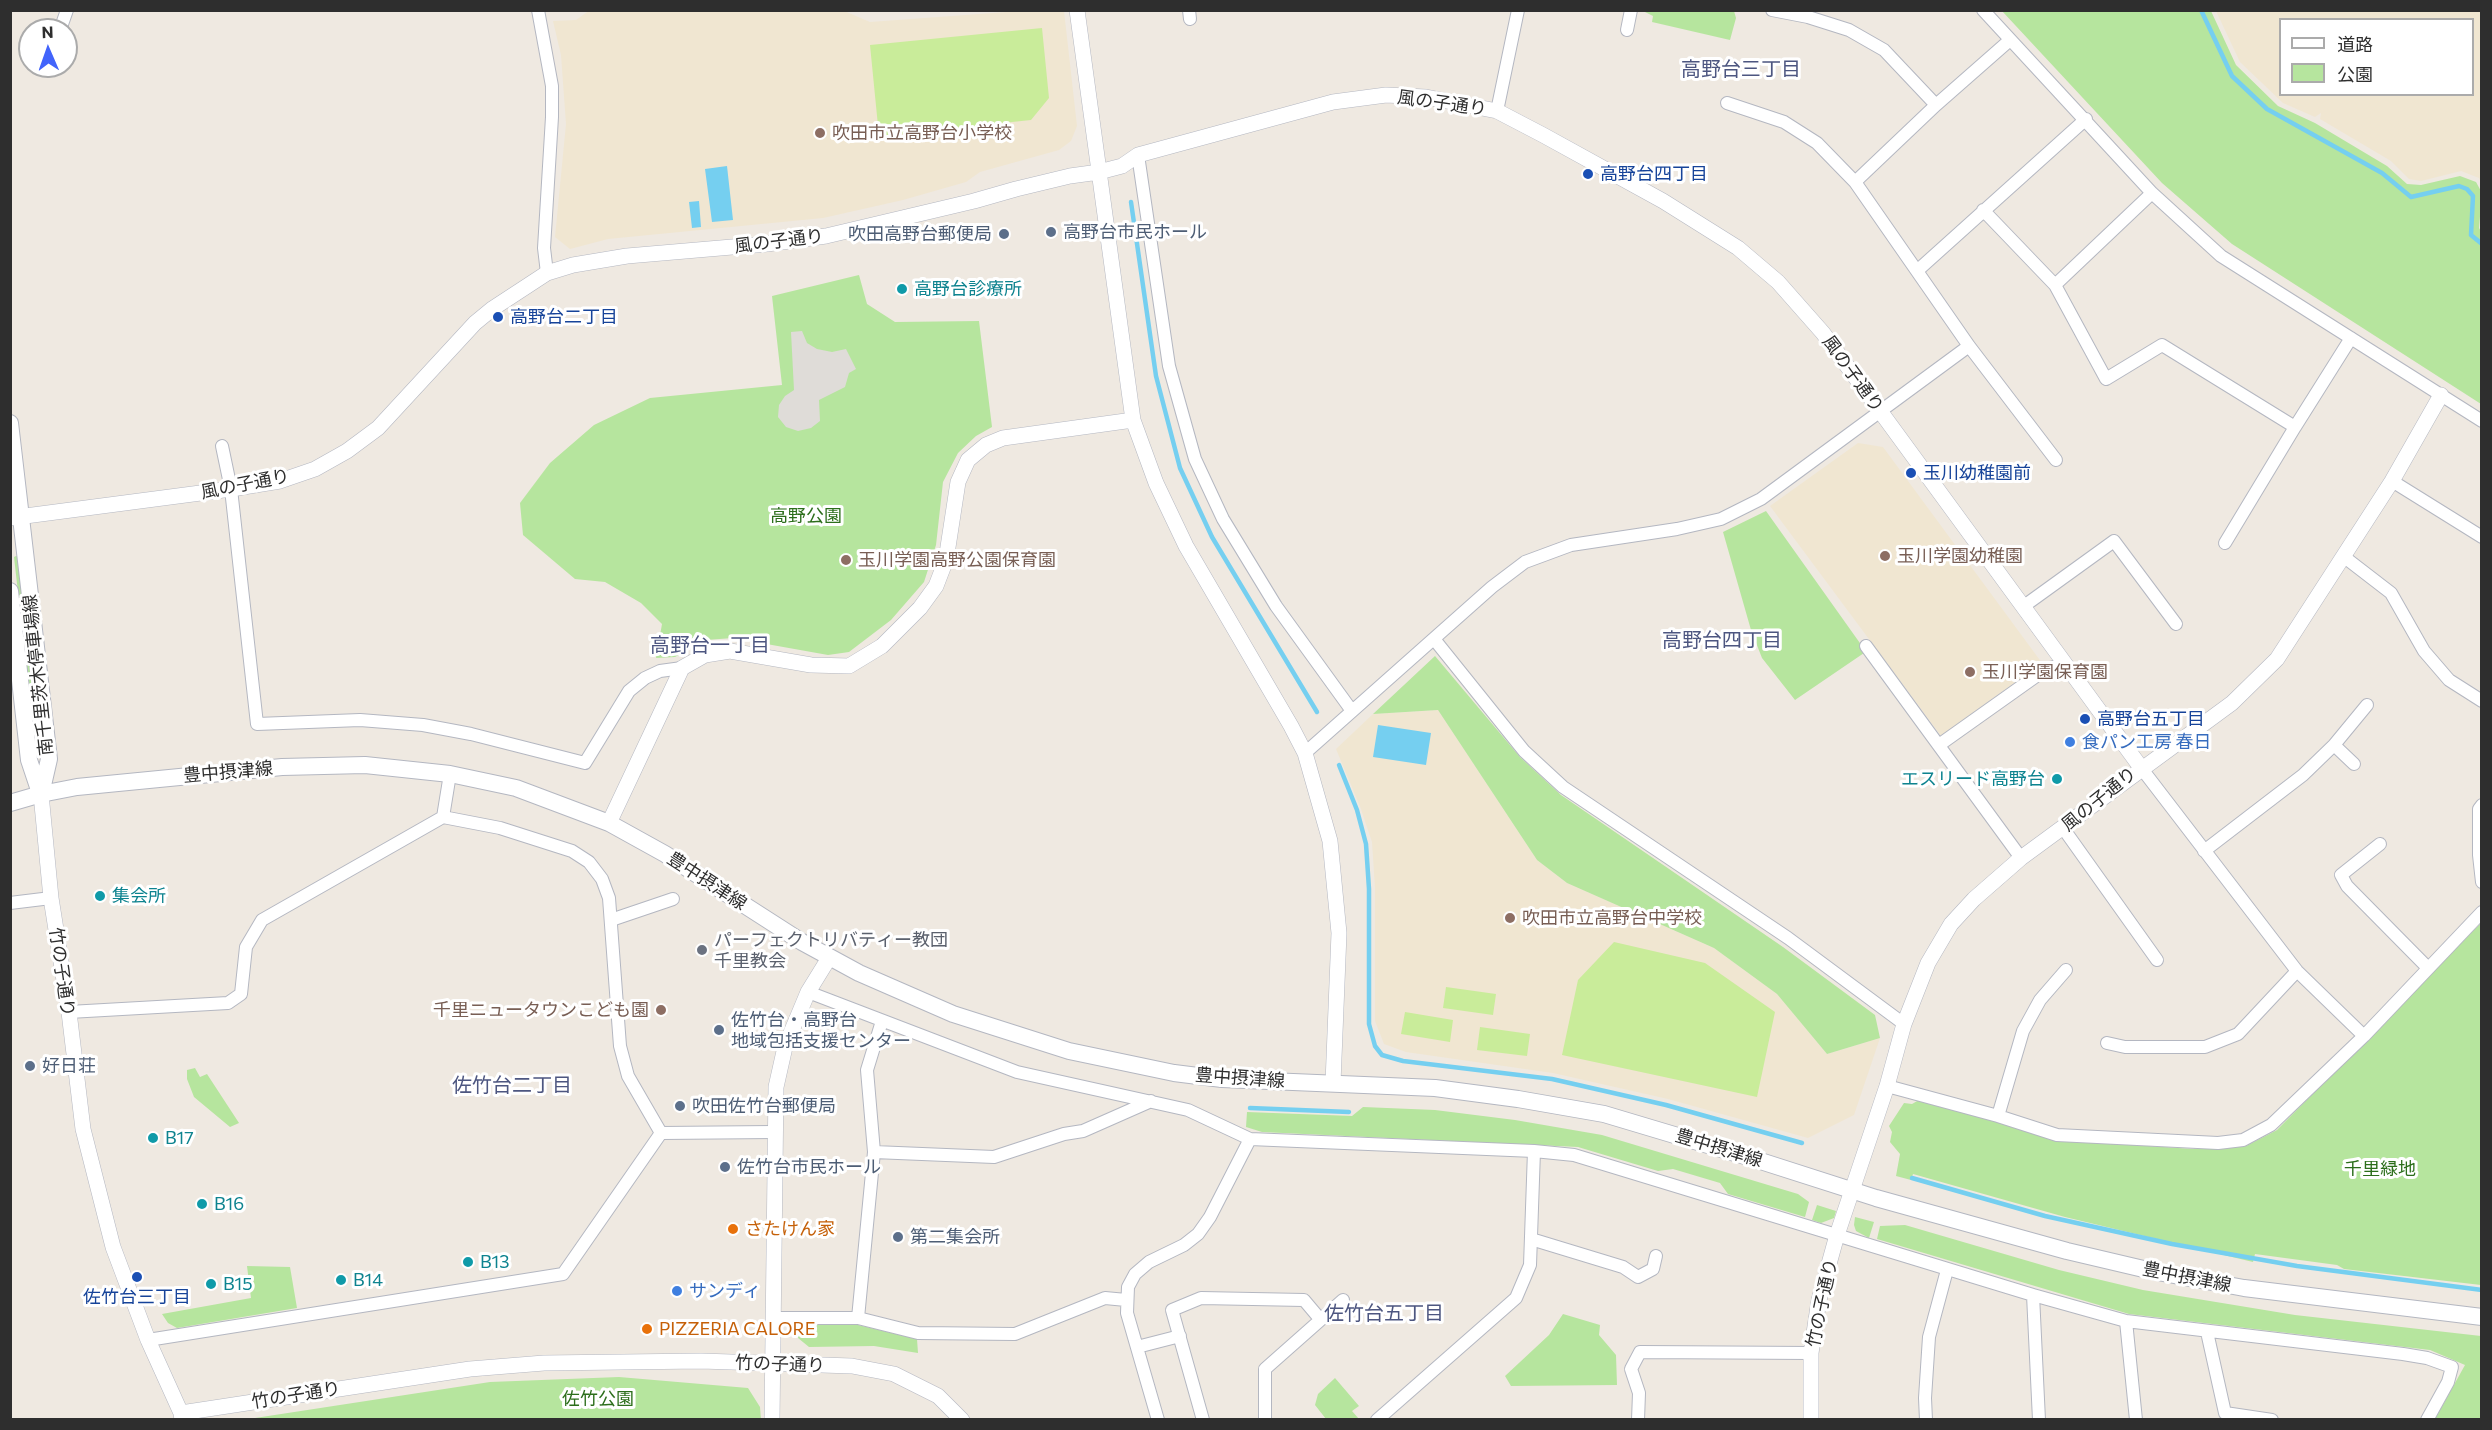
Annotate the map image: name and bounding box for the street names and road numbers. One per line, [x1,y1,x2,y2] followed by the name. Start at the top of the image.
[1396,86,1488,120] street label: 風の子通り
[733,225,825,257] street label: 風の子通り
[1818,331,1888,417] street label: 風の子通り
[199,465,291,503] street label: 風の子通り
[19,593,57,757] street label: 南千里茨木停車場線
[182,757,274,787] street label: 豊中摂津線
[2057,762,2141,836] street label: 風の子通り
[663,847,751,915] street label: 豊中摂津線
[45,926,79,1018] street label: 竹の子通り
[1194,1064,1286,1092] street label: 豊中摂津線
[1673,1125,1765,1171] street label: 豊中摂津線
[1802,1257,1842,1349] street label: 竹の子通り
[2141,1258,2233,1296] street label: 豊中摂津線
[735,1352,825,1376] street label: 竹の子通り
[250,1377,342,1413] street label: 竹の子通り

